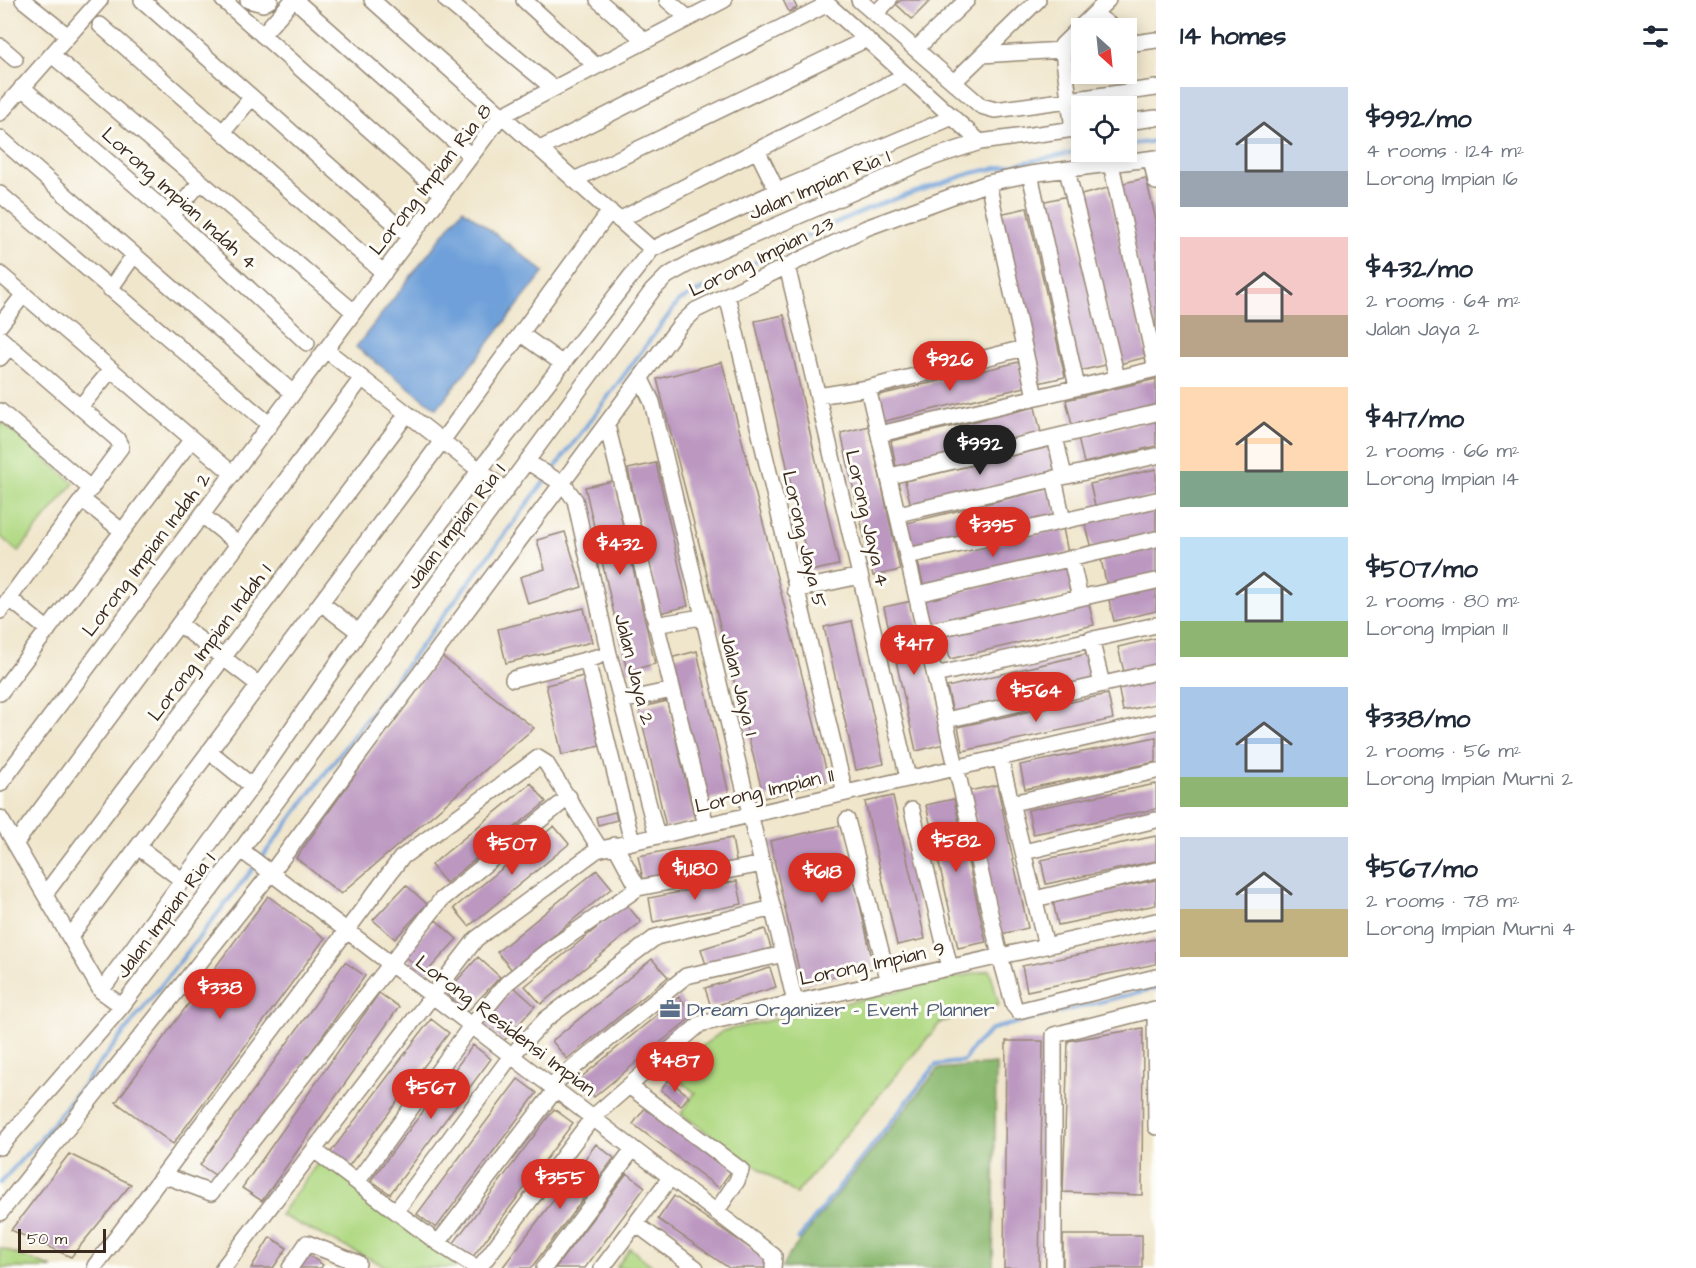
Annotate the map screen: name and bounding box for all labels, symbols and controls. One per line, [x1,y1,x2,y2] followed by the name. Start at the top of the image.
[1071,18,1137,84] north arrow
[1071,18,1137,162] map controls
[1180,18,1286,54] text: 14 homes
[1639,20,1672,53] icon: filters
[1071,96,1137,162] button: locate
[363,98,500,262] street label: Lorong Impian Ria 8
[1366,101,1472,137] text: $992/mo
[1228,111,1300,183] icon: home
[94,121,264,278] street label: Lorong Impian Indah 4
[1366,137,1524,165] text: 4 rooms · 124 m²
[744,142,895,227] street label: Jalan Impian Ria 1
[1366,165,1518,193] text: Lorong Impian 16
[684,210,839,305] street label: Lorong Impian 23
[1366,251,1473,287] text: $432/mo
[1228,261,1300,333] icon: home
[1366,287,1521,315] text: 2 rooms · 64 m²
[1366,315,1479,343] text: Jalan Jaya 2
[914,341,986,392] pin: $926
[927,346,973,374] text: $926
[1366,401,1464,437] text: $417/mo
[1228,411,1300,483] icon: home
[944,425,1016,476] pin: $992
[957,430,1003,458] text: $992
[1366,437,1520,465] text: 2 rooms · 66 m²
[837,447,896,590] street label: Lorong Jaya 4
[399,458,513,595] street label: Jalan Impian Ria 1
[1366,465,1519,493] text: Lorong Impian 14
[76,466,219,643] street label: Lorong Impian Indah 2
[774,468,833,611] street label: Lorong Jaya 5
[957,507,1029,558] pin: $395
[970,512,1016,540] text: $395
[584,525,656,576] pin: $432
[597,530,643,558] text: $432
[1366,551,1478,587] text: $507/mo
[141,558,279,728] street label: Lorong Impian Indah 1
[1228,561,1300,633] icon: home
[1366,587,1520,615] text: 2 rooms · 80 m²
[606,611,661,728] street label: Jalan Jaya 2
[1366,615,1508,643] text: Lorong Impian 11
[878,625,950,676] pin: $417
[712,630,765,739] street label: Jalan Jaya 1
[894,630,934,658] text: $417
[1000,672,1072,723] pin: $564
[1010,677,1062,705] text: $564
[1366,701,1470,737] text: $338/mo
[1228,711,1300,783] icon: home
[1366,737,1521,765] text: 2 rooms · 56 m²
[692,761,837,822] street label: Lorong Impian 11
[1366,765,1573,793] text: Lorong Impian Murni 2
[920,822,992,873] pin: $582
[476,825,548,876] pin: $507
[931,827,981,855] text: $582
[487,830,537,858] text: $507
[109,847,223,984] street label: Jalan Impian Ria 1
[646,850,744,901] pin: $1,180
[1366,851,1478,887] text: $567/mo
[786,853,858,904] pin: $618
[672,855,718,883] text: $1,180
[802,858,842,886] text: $618
[1228,861,1300,933] icon: home
[1366,887,1520,915] text: 2 rooms · 78 m²
[1366,915,1575,943] text: Lorong Impian Murni 4
[797,935,948,994] street label: Lorong Impian 9
[409,949,601,1104] street label: Lorong Residensi Impian
[184,969,256,1020] pin: $338
[198,974,242,1002] text: $338
[687,996,995,1025] place label: Dream Organizer - Event Planner
[658,997,682,1021] office icon: Dream Organizer - Event Planner
[639,1042,711,1093] pin: $487
[650,1047,700,1075] text: $487
[395,1069,467,1120] pin: $567
[406,1074,456,1102] text: $567
[524,1159,596,1210] pin: $355
[535,1164,585,1192] text: $355
[18,1226,106,1254] scale bar
[27,1228,67,1250] text: 50 m

